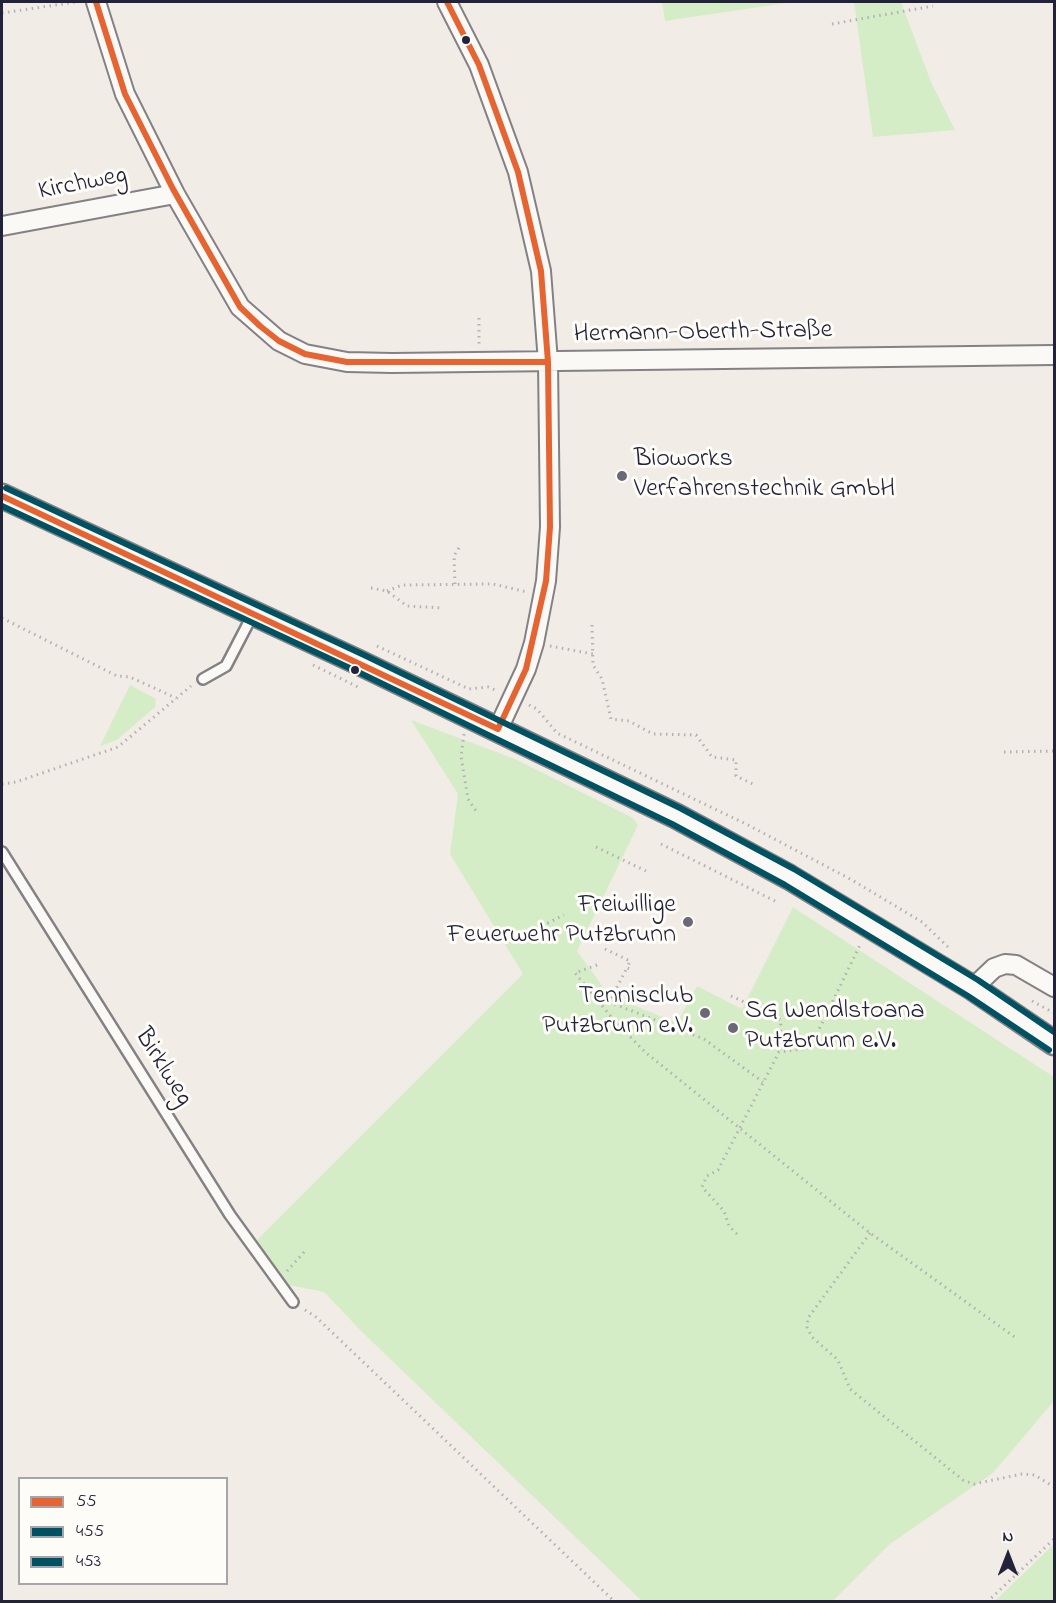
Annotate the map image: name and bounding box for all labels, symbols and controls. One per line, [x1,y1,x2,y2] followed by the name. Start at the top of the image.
[460,34,472,46] unlabelled marker
[36,161,130,209] street label: Kirchweg
[573,316,833,352] street label: Hermann-Oberth-Straße
[634,445,895,506] place label: Bioworks Verfahrenstechnik GmbH
[615,469,629,483] marker: Bioworks Verfahrenstechnik GmbH
[349,664,361,676] unlabelled marker
[447,891,676,952] place label: Freiwillige Feuerwehr Putzbrunn
[681,915,695,929] marker: Freiwillige Feuerwehr Putzbrunn
[542,982,693,1044] place label: Tennisclub Putzbrunn e.V.
[745,997,924,1058] place label: SG Wendlstoana Putzbrunn e.V.
[698,1006,712,1020] marker: Tennisclub Putzbrunn e.V.
[726,1021,740,1035] marker: SG Wendlstoana Putzbrunn e.V.
[126,1023,198,1113] street label: Birklweg
[18,1477,228,1585] legend
[76,1489,97,1515] text: 55
[76,1519,104,1545] text: 455
[978,1525,1038,1585] north arrow
[1003,1525,1013,1549] text: N
[76,1549,101,1575] text: 453

